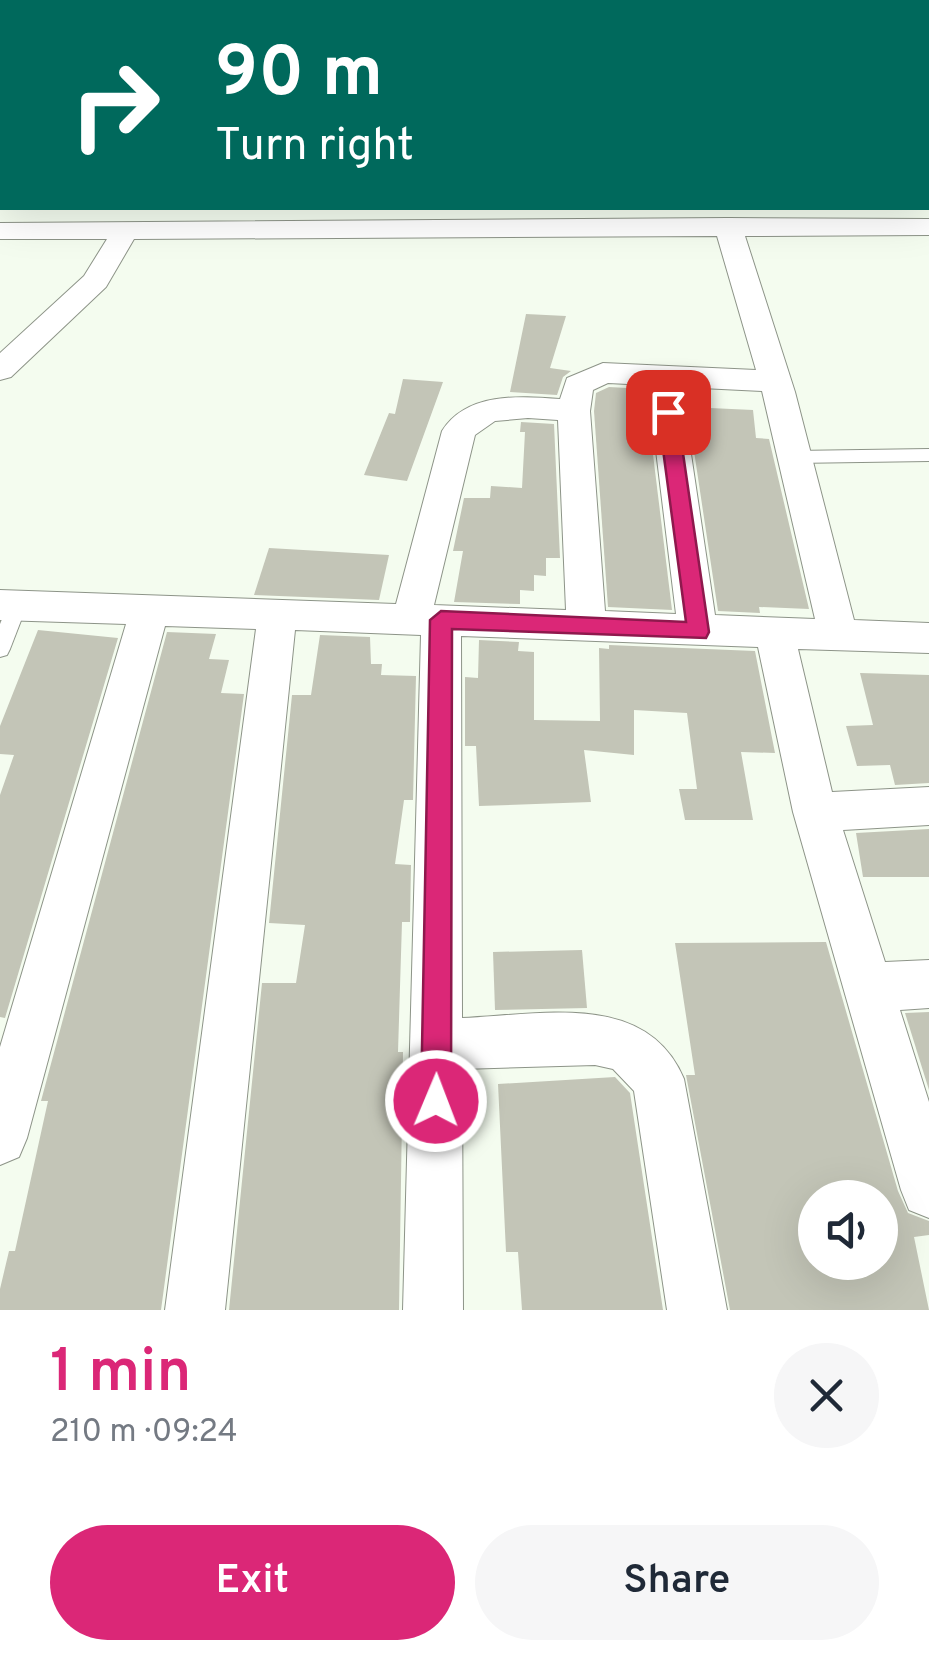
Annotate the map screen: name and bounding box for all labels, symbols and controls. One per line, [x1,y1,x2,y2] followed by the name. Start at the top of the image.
[215,32,383,121] text: 90 m
[50,40,180,170] icon: right
[215,119,414,176] text: Turn right
[626,370,711,455] pin
[641,385,696,440] icon: arrive
[384,1049,488,1153] position arrow
[798,1180,898,1280] map controls
[798,1180,898,1280] button: sound
[50,1337,191,1413] text: 1 min
[774,1343,879,1448] button: close
[50,1413,238,1453] text: 210 m · 09:24
[50,1525,455,1640] button: Exit
[475,1525,879,1640] button: Share

